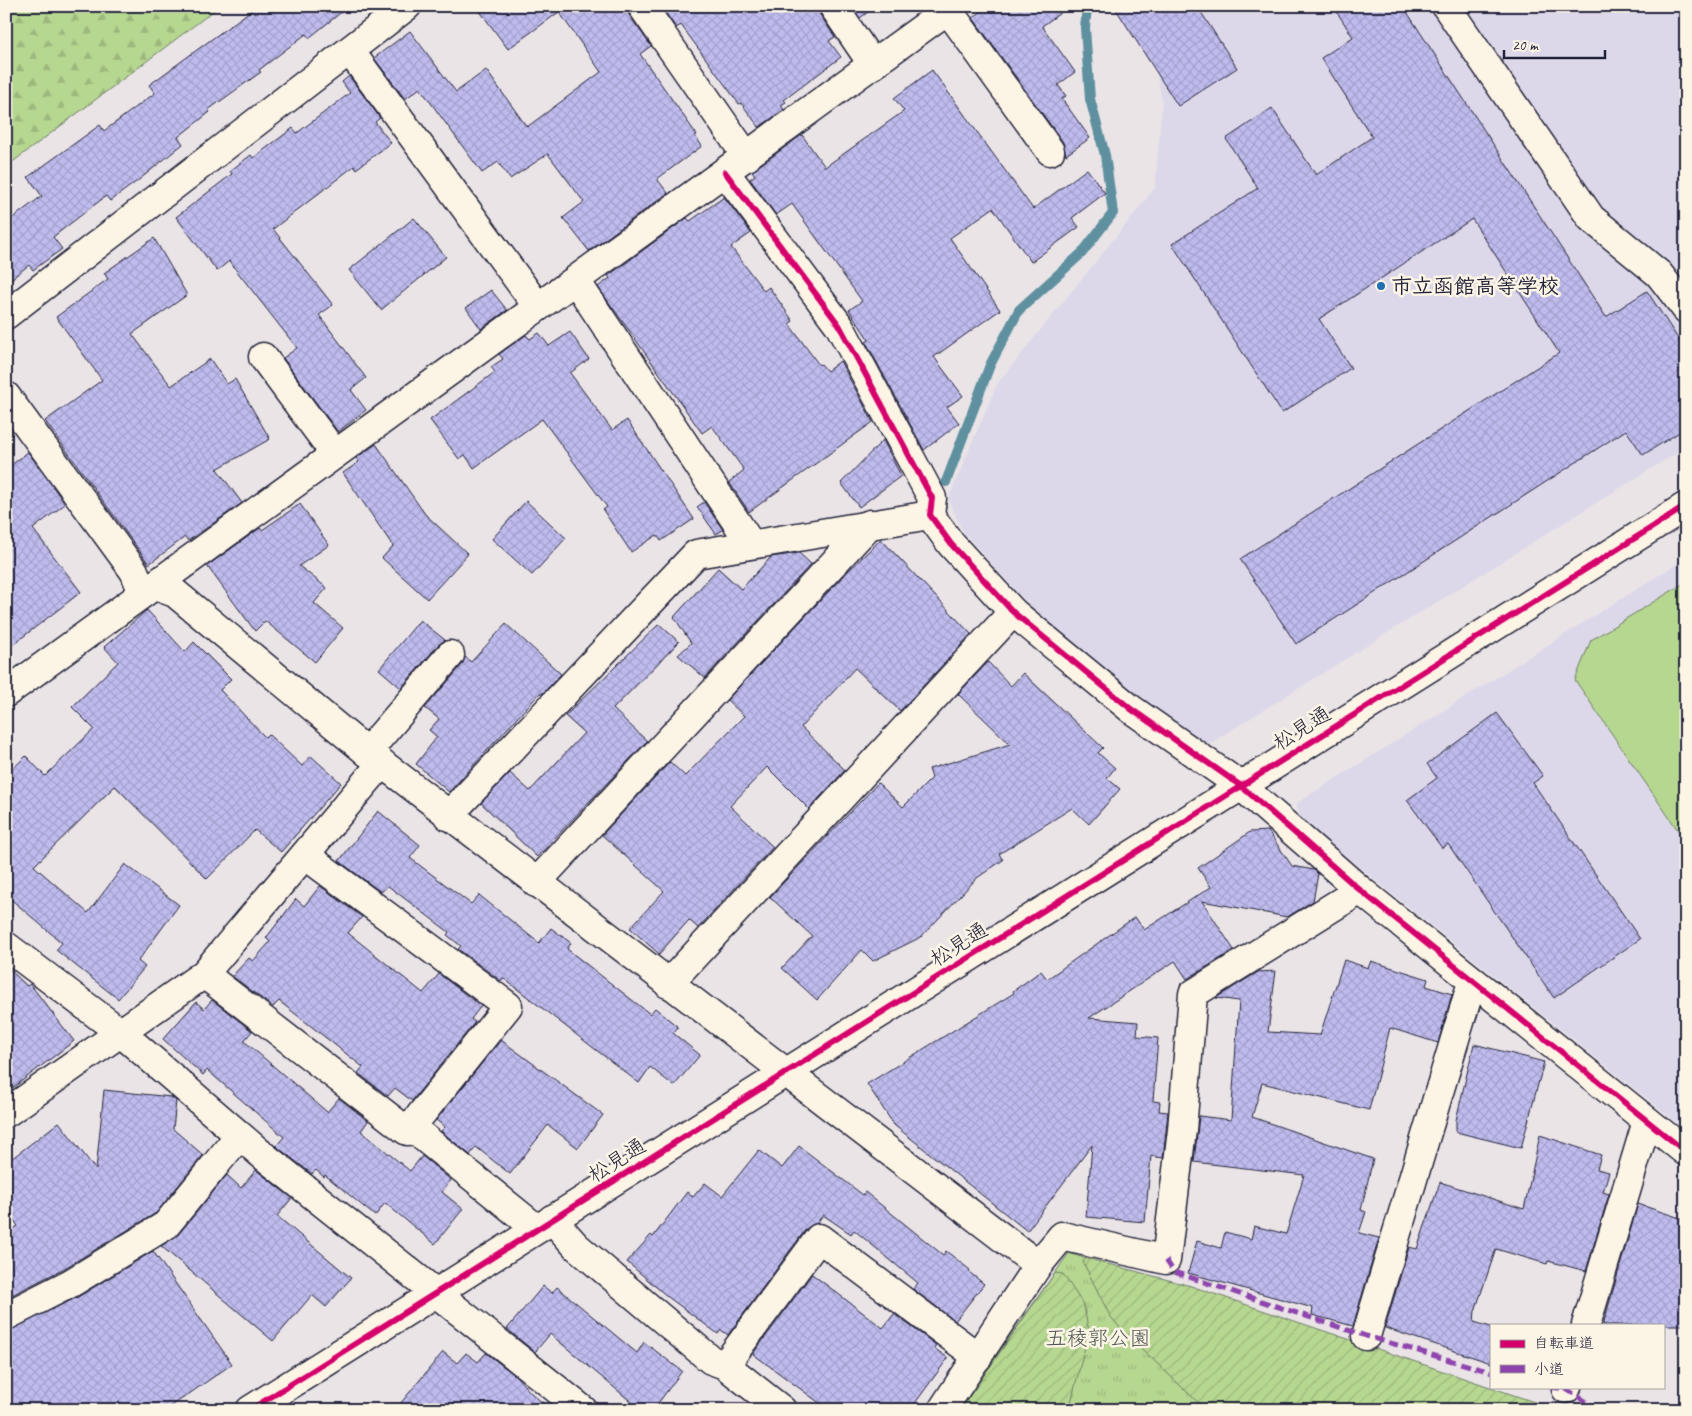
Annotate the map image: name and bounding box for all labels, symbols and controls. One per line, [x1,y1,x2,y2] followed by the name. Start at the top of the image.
[1504,28,1606,60] scale bar
[1512,36,1539,55] text: 20 m
[1391,273,1559,299] place label: 市立函館高等学校
[1375,280,1387,292] marker: 市立函館高等学校
[1268,700,1336,756] street label: 松見通
[925,916,993,972] street label: 松見通
[583,1132,651,1188] street label: 松見通
[1490,1324,1664,1388] legend
[1046,1325,1151,1351] park label: 五稜郭公園
[1534,1334,1594,1353] text: 自転車道
[1534,1360,1564,1379] text: 小道

